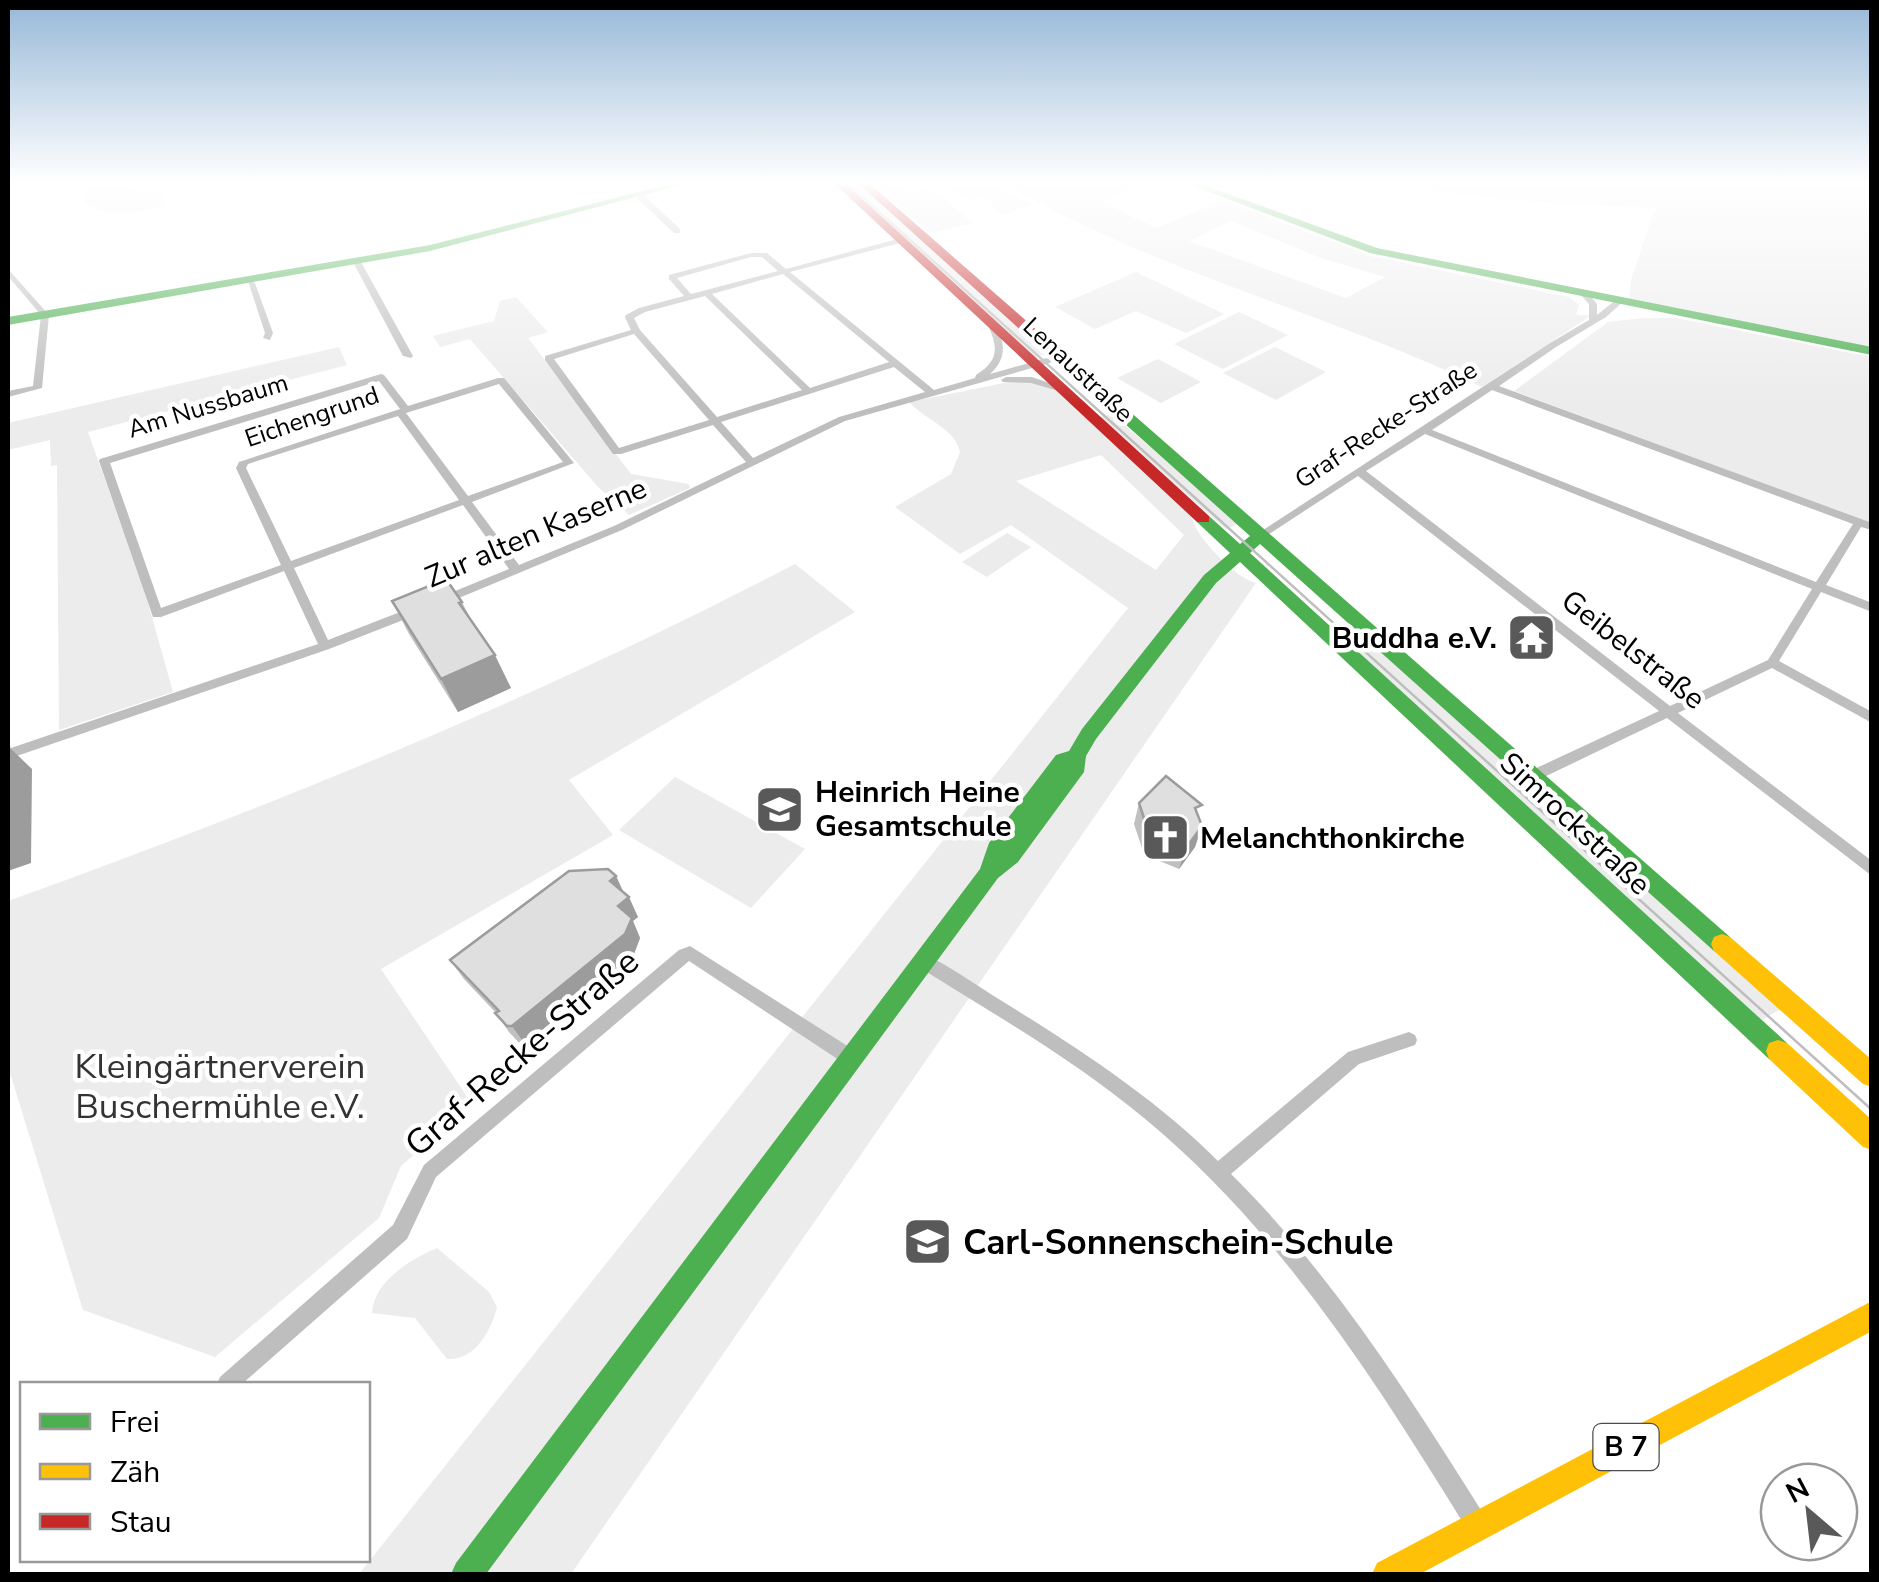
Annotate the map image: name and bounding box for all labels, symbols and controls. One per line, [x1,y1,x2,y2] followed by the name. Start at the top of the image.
[1015,310,1141,430] street label: Lenaustraße
[1288,353,1484,497] street label: Graf-Recke-Straße
[124,365,292,447] street label: Am Nussbaum
[240,378,384,456] street label: Eichengrund
[419,468,653,598] street label: Zur alten Kaserne
[1552,581,1714,719] street label: Geibelstraße
[1506,612,1558,664] temple icon: Buddha e.V.
[1332,618,1497,659] place label: Buddha e.V.
[1491,743,1659,905] street label: Simrockstraße
[815,772,1020,847] place label: Heinrich Heine Gesamtschule
[754,783,806,835] school or university icon: Heinrich Heine Gesamtschule
[1139,812,1191,864] church icon: Melanchthonkirche
[1200,818,1465,859] place label: Melanchthonkirche
[395,938,649,1168] street label: Graf-Recke-Straße
[75,1043,365,1130] park label: Kleingärtnerverein Buschermühle e.V.
[902,1216,954,1268] school or university icon: Carl-Sonnenschein-Schule
[963,1219,1393,1266] place label: Carl-Sonnenschein-Schule
[20,1382,370,1562] legend
[110,1402,160,1443] text: Frei
[1594,1424,1658,1470] road number: B 7
[110,1452,160,1493] text: Zäh
[1759,1462,1859,1562] north arrow
[1780,1469,1816,1513] text: N
[110,1502,172,1543] text: Stau

